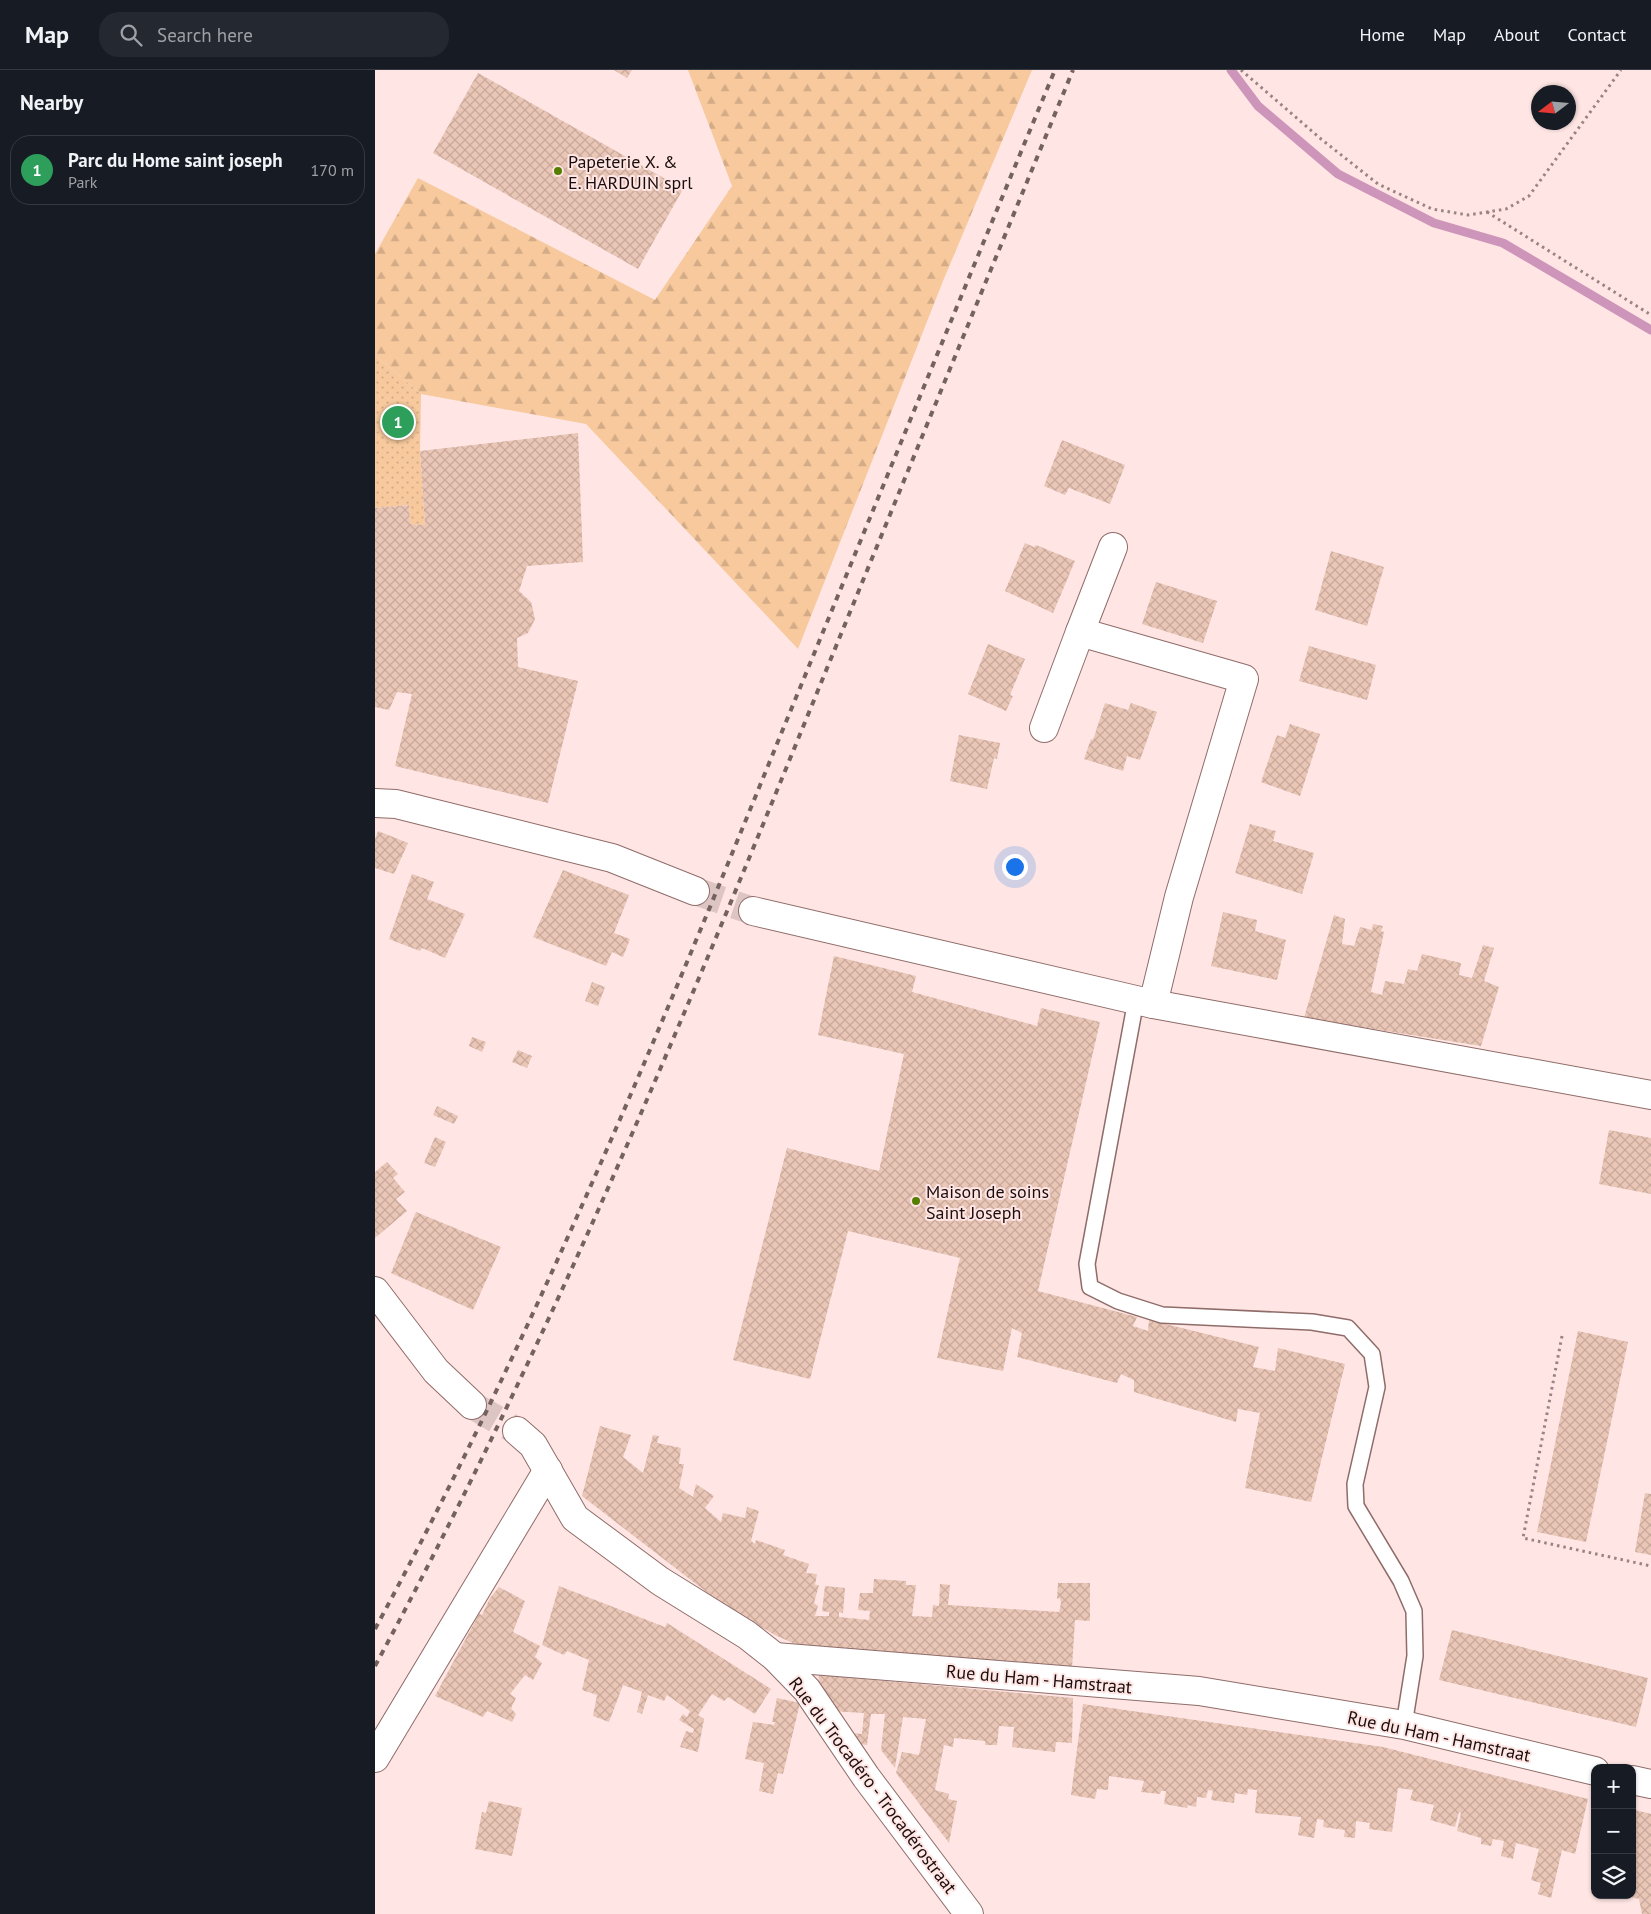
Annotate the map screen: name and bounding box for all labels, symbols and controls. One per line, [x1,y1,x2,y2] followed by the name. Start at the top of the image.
[99,12,449,57] search box
[25,19,69,50] text: Map
[117,21,145,49] icon: search
[157,23,253,47] text: Search here
[1359,23,1405,46] text: Home
[1433,23,1466,46] text: Map
[1494,23,1540,46] text: About
[1568,23,1626,46] text: Contact
[1531,85,1576,130] north arrow
[20,89,83,116] text: Nearby
[68,148,283,172] text: Parc du Home saint joseph
[568,150,693,194] place label: Papeterie X. & E. HARDUIN sprl
[32,160,42,180] text: 1
[311,160,354,180] text: 170 m
[552,165,564,177] marker: Papeterie X. & E. HARDUIN sprl
[68,172,97,192] text: Park
[382,403,414,441] pin: 1
[1002,854,1028,880] your location
[926,1180,1049,1224] place label: Maison de soins Saint Joseph
[910,1195,922,1207] marker: Maison de soins Saint Joseph
[945,1659,1133,1699] street label: Rue du Ham - Hamstraat
[784,1672,962,1898] street label: Rue du Trocadéro - Trocadérostraat
[1345,1705,1533,1767] street label: Rue du Ham - Hamstraat
[1591,1764,1636,1899] map controls
[1591,1764,1636,1809] button: +
[1591,1809,1636,1854] button: −
[1591,1854,1636,1899] button: layers

